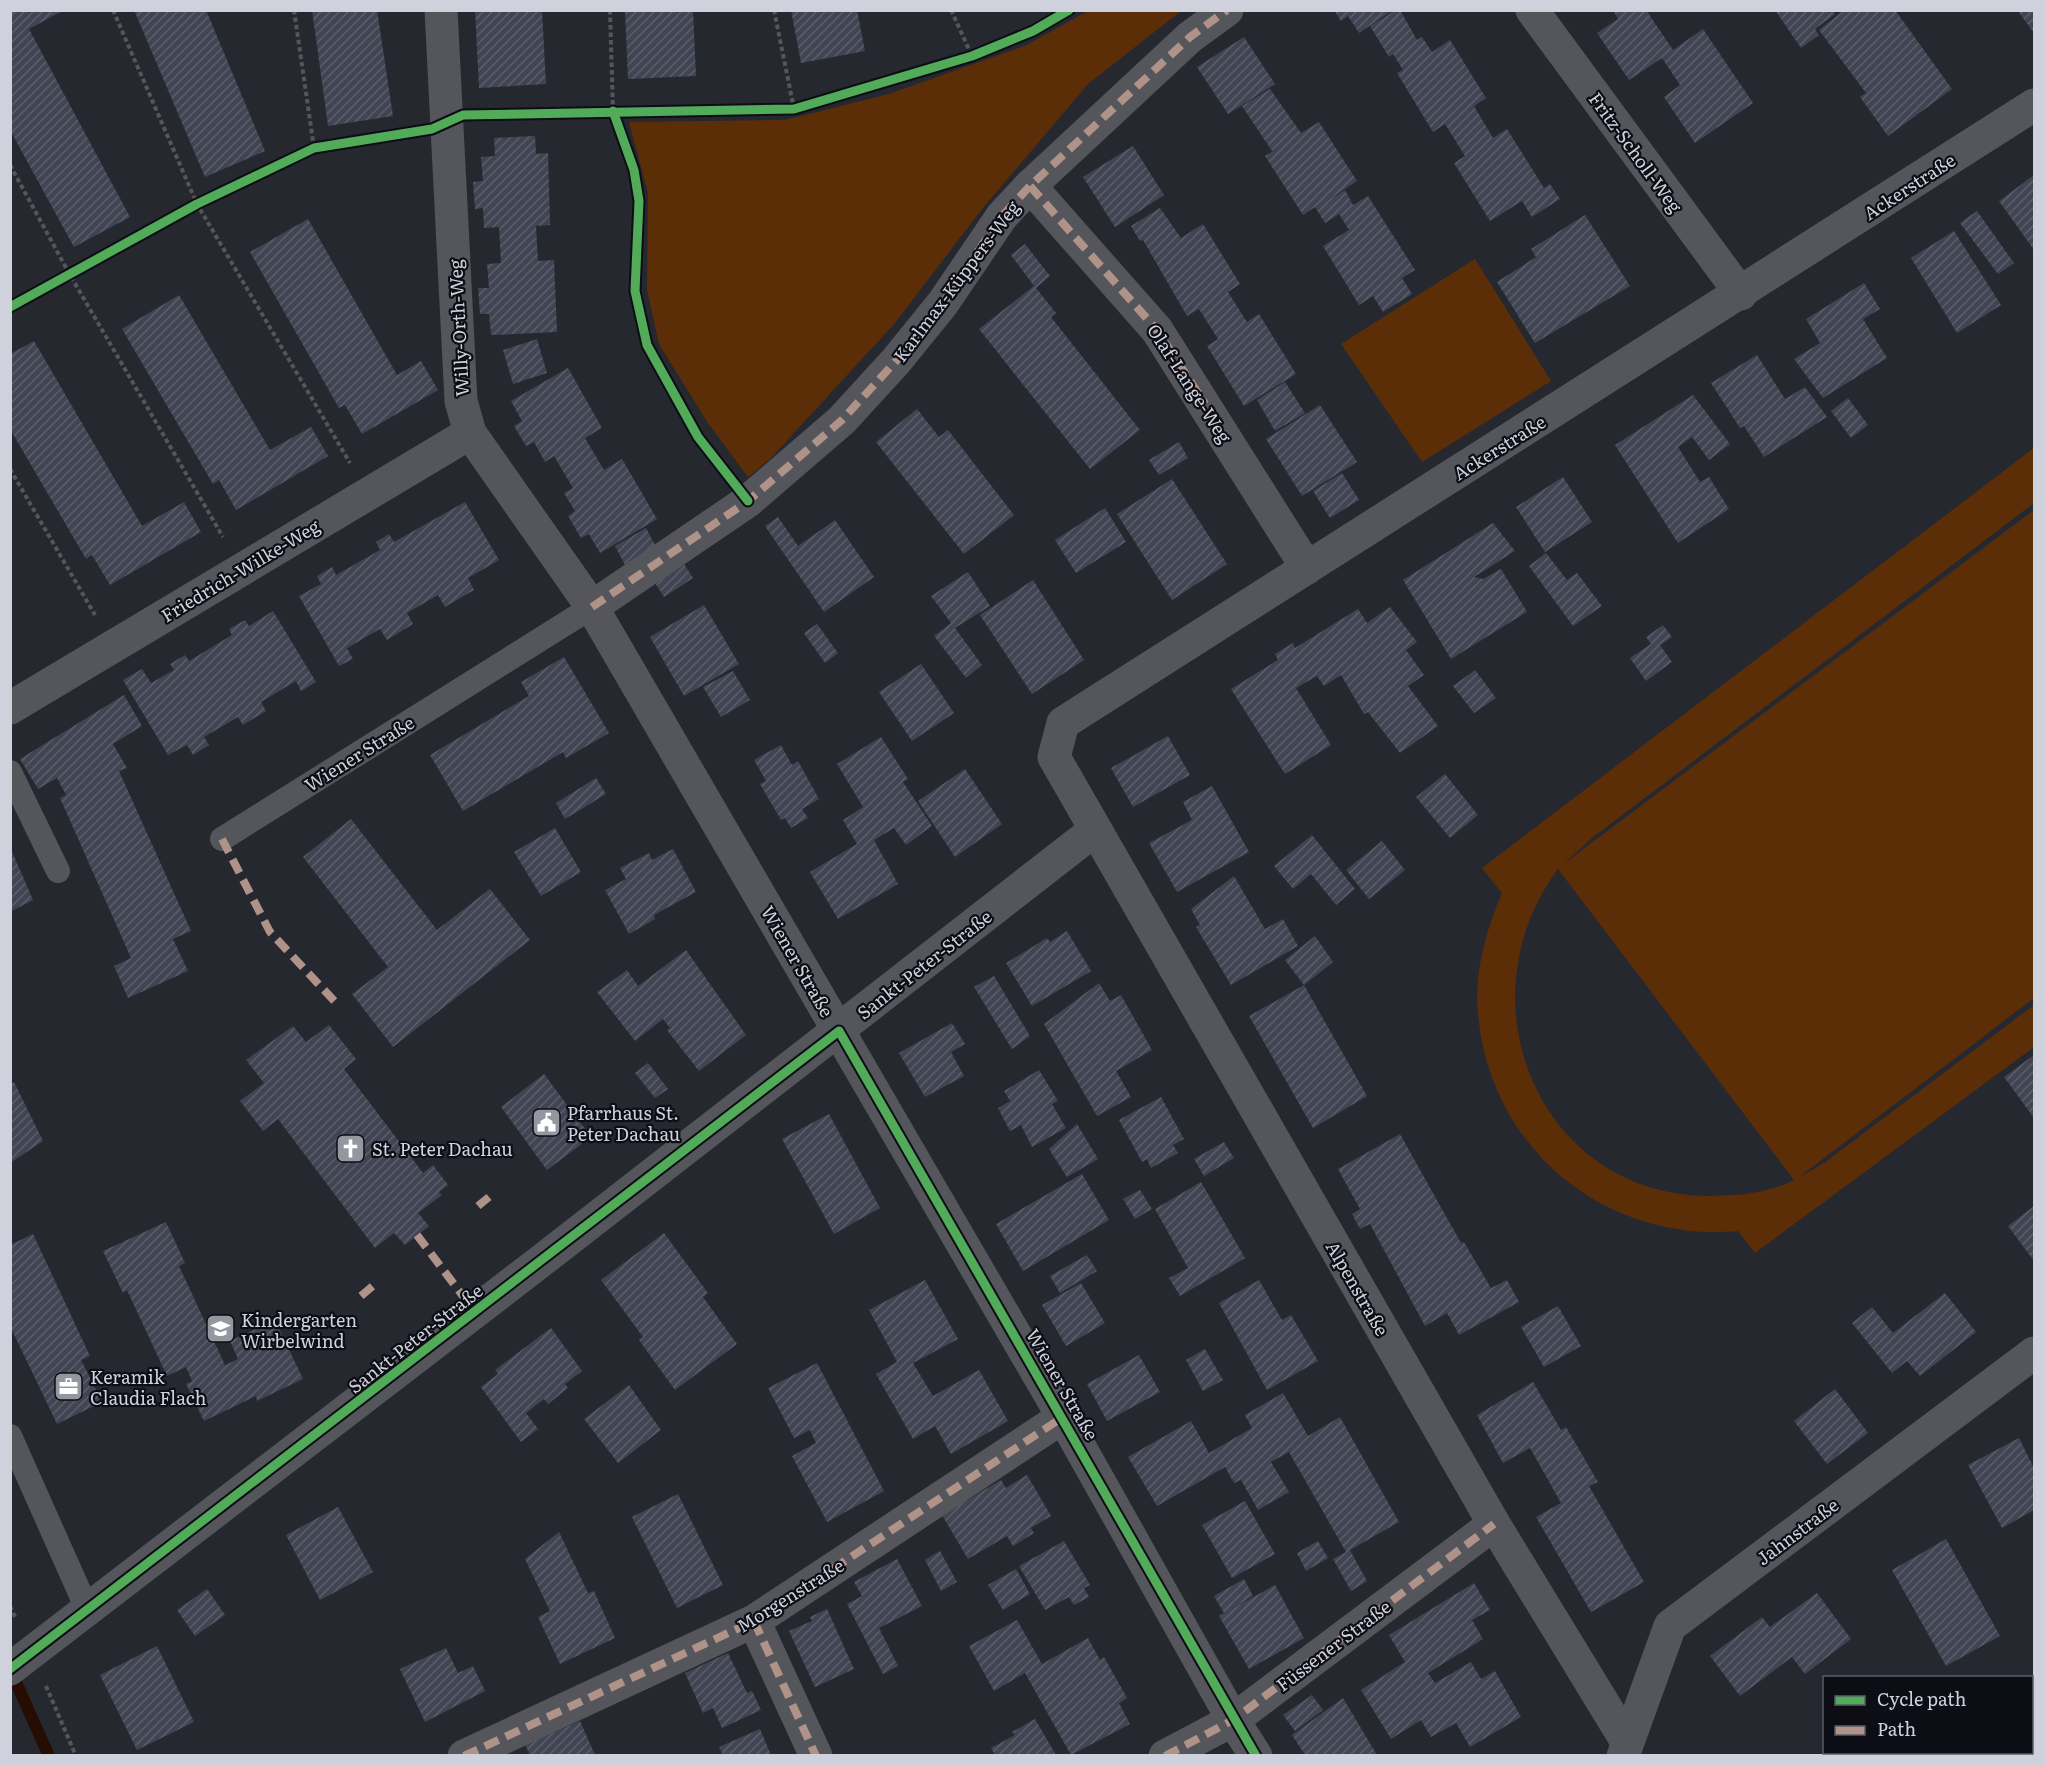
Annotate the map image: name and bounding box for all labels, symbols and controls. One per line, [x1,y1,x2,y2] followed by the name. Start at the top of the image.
[1583,86,1690,219] street label: Fritz-Scholl-Weg
[1858,146,1960,226] street label: Ackerstraße
[886,194,1026,367] street label: Karlmax-Küppers-Weg
[441,258,475,397] street label: Willy-Orth-Weg
[1141,318,1239,449] street label: Olaf-Lange-Weg
[1447,408,1551,486] street label: Ackerstraße
[156,511,325,628] street label: Friedrich-Wilke-Weg
[299,708,419,798] street label: Wiener Straße
[755,900,841,1022] street label: Wiener Straße
[851,903,997,1025] street label: Sankt-Peter-Straße
[567,1099,680,1147] place label: Pfarrhaus St. Peter Dachau
[530,1106,562,1138] public building icon: Pfarrhaus St. Peter Dachau
[335,1132,367,1164] church icon: St. Peter Dachau
[372,1135,513,1162] place label: St. Peter Dachau
[1320,1235,1396,1341] street label: Alpenstraße
[342,1277,488,1399] street label: Sankt-Peter-Straße
[241,1306,357,1354] place label: Kindergarten Wirbelwind
[204,1313,236,1345] school or university icon: Kindergarten Wirbelwind
[1020,1323,1106,1445] street label: Wiener Straße
[90,1363,207,1411] place label: Keramik Claudia Flach
[53,1370,85,1402] office icon: Keramik Claudia Flach
[1750,1491,1844,1571] street label: Jahnstraße
[731,1551,849,1639] street label: Morgenstraße
[1270,1593,1396,1697] street label: Füssener Straße
[1823,1676,2033,1754] legend
[1877,1685,1966,1712] text: Cycle path
[1877,1715,1916,1742] text: Path

